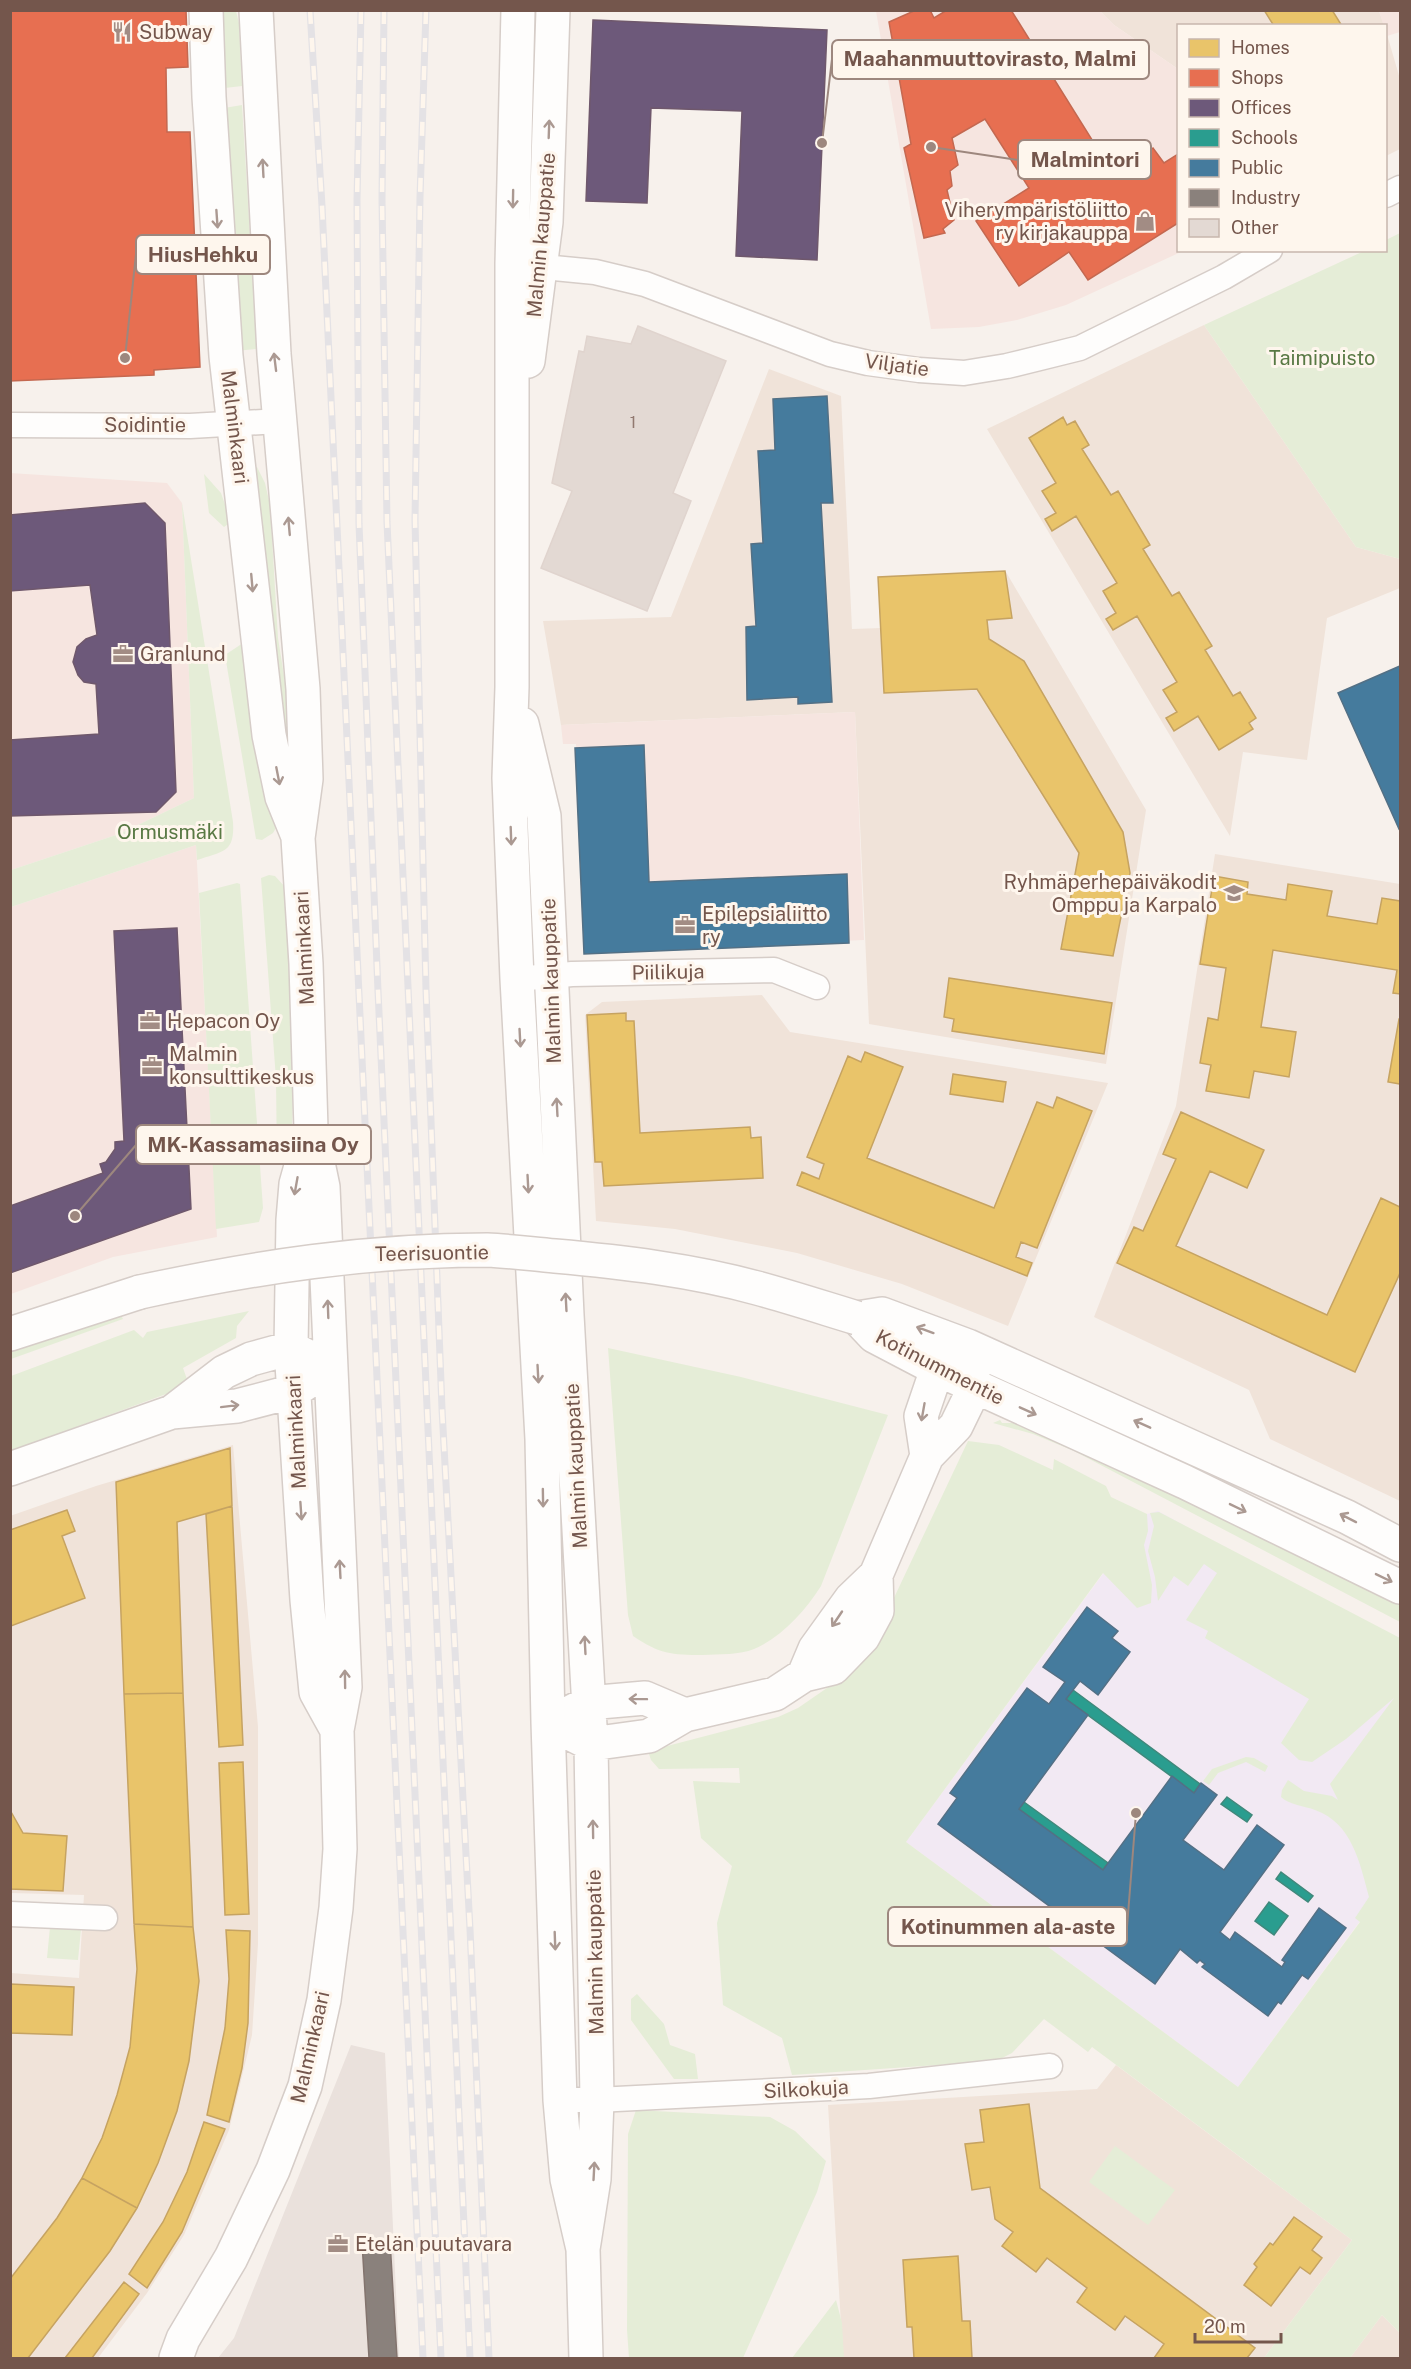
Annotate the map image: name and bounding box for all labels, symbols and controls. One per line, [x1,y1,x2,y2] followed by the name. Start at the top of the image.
[110,20,134,44] restaurant icon: Subway
[139,20,213,44] place label: Subway
[1177,24,1387,252] legend
[1231,37,1290,58] text: Homes
[832,40,1149,79] callout: Maahanmuuttovirasto, Malmi
[844,46,1136,71] text: Maahanmuuttovirasto, Malmi
[1231,67,1283,88] text: Shops
[1231,97,1291,118] text: Offices
[543,119,555,139] one-way arrow
[1231,127,1298,148] text: Schools
[1018,140,1151,179] callout: Malmintori
[1030,147,1140,172] text: Malmintori
[522,151,560,319] street label: Malmin kauppatie
[1231,157,1283,178] text: Public
[258,158,269,178] one-way arrow
[1231,187,1301,208] text: Industry
[508,189,519,209] one-way arrow
[945,198,1128,245] place label: Viherympäristöliitto ry kirjakauppa
[212,208,223,228] one-way arrow
[1133,209,1157,233] shop icon: Viherympäristöliitto ry kirjakauppa
[1231,217,1279,238] text: Other
[136,235,270,274] callout: HiusHehku
[148,242,258,267] text: HiusHehku
[1269,346,1375,370] park label: Taimipuisto
[863,349,931,381] street label: Viljatie
[269,353,280,373] one-way arrow
[216,369,254,485] street label: Malminkaari
[104,413,186,437] street label: Soidintie
[630,413,636,432] house number: 1
[283,516,294,536] one-way arrow
[247,572,258,592] one-way arrow
[111,642,135,666] office icon: Granlund
[140,642,226,666] place label: Granlund
[273,766,284,785] one-way arrow
[117,820,223,844] park label: Ormusmäki
[505,826,517,846] one-way arrow
[1003,870,1217,917] place label: Ryhmäperhepäiväkodit Omppu ja Karpalo
[1222,881,1246,905] school or university icon: Ryhmäperhepäiväkodit Omppu ja Karpalo
[289,890,319,1006] street label: Malminkaari
[536,898,566,1064] street label: Malmin kauppatie
[702,902,828,949] place label: Epilepsialiitto ry
[673,913,697,937] office icon: Epilepsialiitto ry
[631,959,705,985] street label: Piilikuja
[138,1009,162,1033] office icon: Hepacon Oy
[167,1009,281,1033] place label: Hepacon Oy
[514,1027,525,1047] one-way arrow
[169,1042,314,1089] place label: Malmin konsulttikeskus
[140,1054,164,1078] office icon: Malmin konsulttikeskus
[551,1098,562,1118] one-way arrow
[136,1125,371,1164] callout: MK-Kassamasiina Oy
[147,1132,359,1157] text: MK-Kassamasiina Oy
[522,1174,533,1194] one-way arrow
[291,1175,302,1195] one-way arrow
[375,1240,489,1266] street label: Teerisuontie
[561,1292,572,1312] one-way arrow
[322,1300,334,1320] one-way arrow
[872,1324,1008,1410] street label: Kotinummentie
[916,1324,935,1335] one-way arrow
[533,1363,544,1383] one-way arrow
[281,1374,311,1490] street label: Malminkaari
[560,1383,592,1549] street label: Malmin kauppatie
[220,1401,239,1412] one-way arrow
[918,1402,929,1421] one-way arrow
[1019,1406,1037,1418] one-way arrow
[1134,1418,1152,1430] one-way arrow
[538,1487,549,1507] one-way arrow
[296,1500,307,1520] one-way arrow
[1228,1502,1246,1514] one-way arrow
[1340,1512,1358,1524] one-way arrow
[335,1560,346,1580] one-way arrow
[1374,1573,1392,1585] one-way arrow
[831,1610,843,1626] one-way arrow
[580,1636,591,1655] one-way arrow
[339,1670,351,1690] one-way arrow
[629,1693,648,1705] one-way arrow
[587,1819,598,1839] one-way arrow
[582,1869,608,2035] street label: Malmin kauppatie
[888,1907,1127,1946] callout: Kotinummen ala-aste
[901,1914,1115,1939] text: Kotinummen ala-aste
[550,1930,561,1950] one-way arrow
[285,1989,335,2105] street label: Malminkaari
[763,2075,849,2103] street label: Silkokuja
[589,2161,600,2181] one-way arrow
[326,2232,350,2256] office icon: Etelän puutavara
[355,2232,512,2256] place label: Etelän puutavara
[1195,2306,1280,2344] scale bar
[1204,2316,1246,2337] text: 20 m

